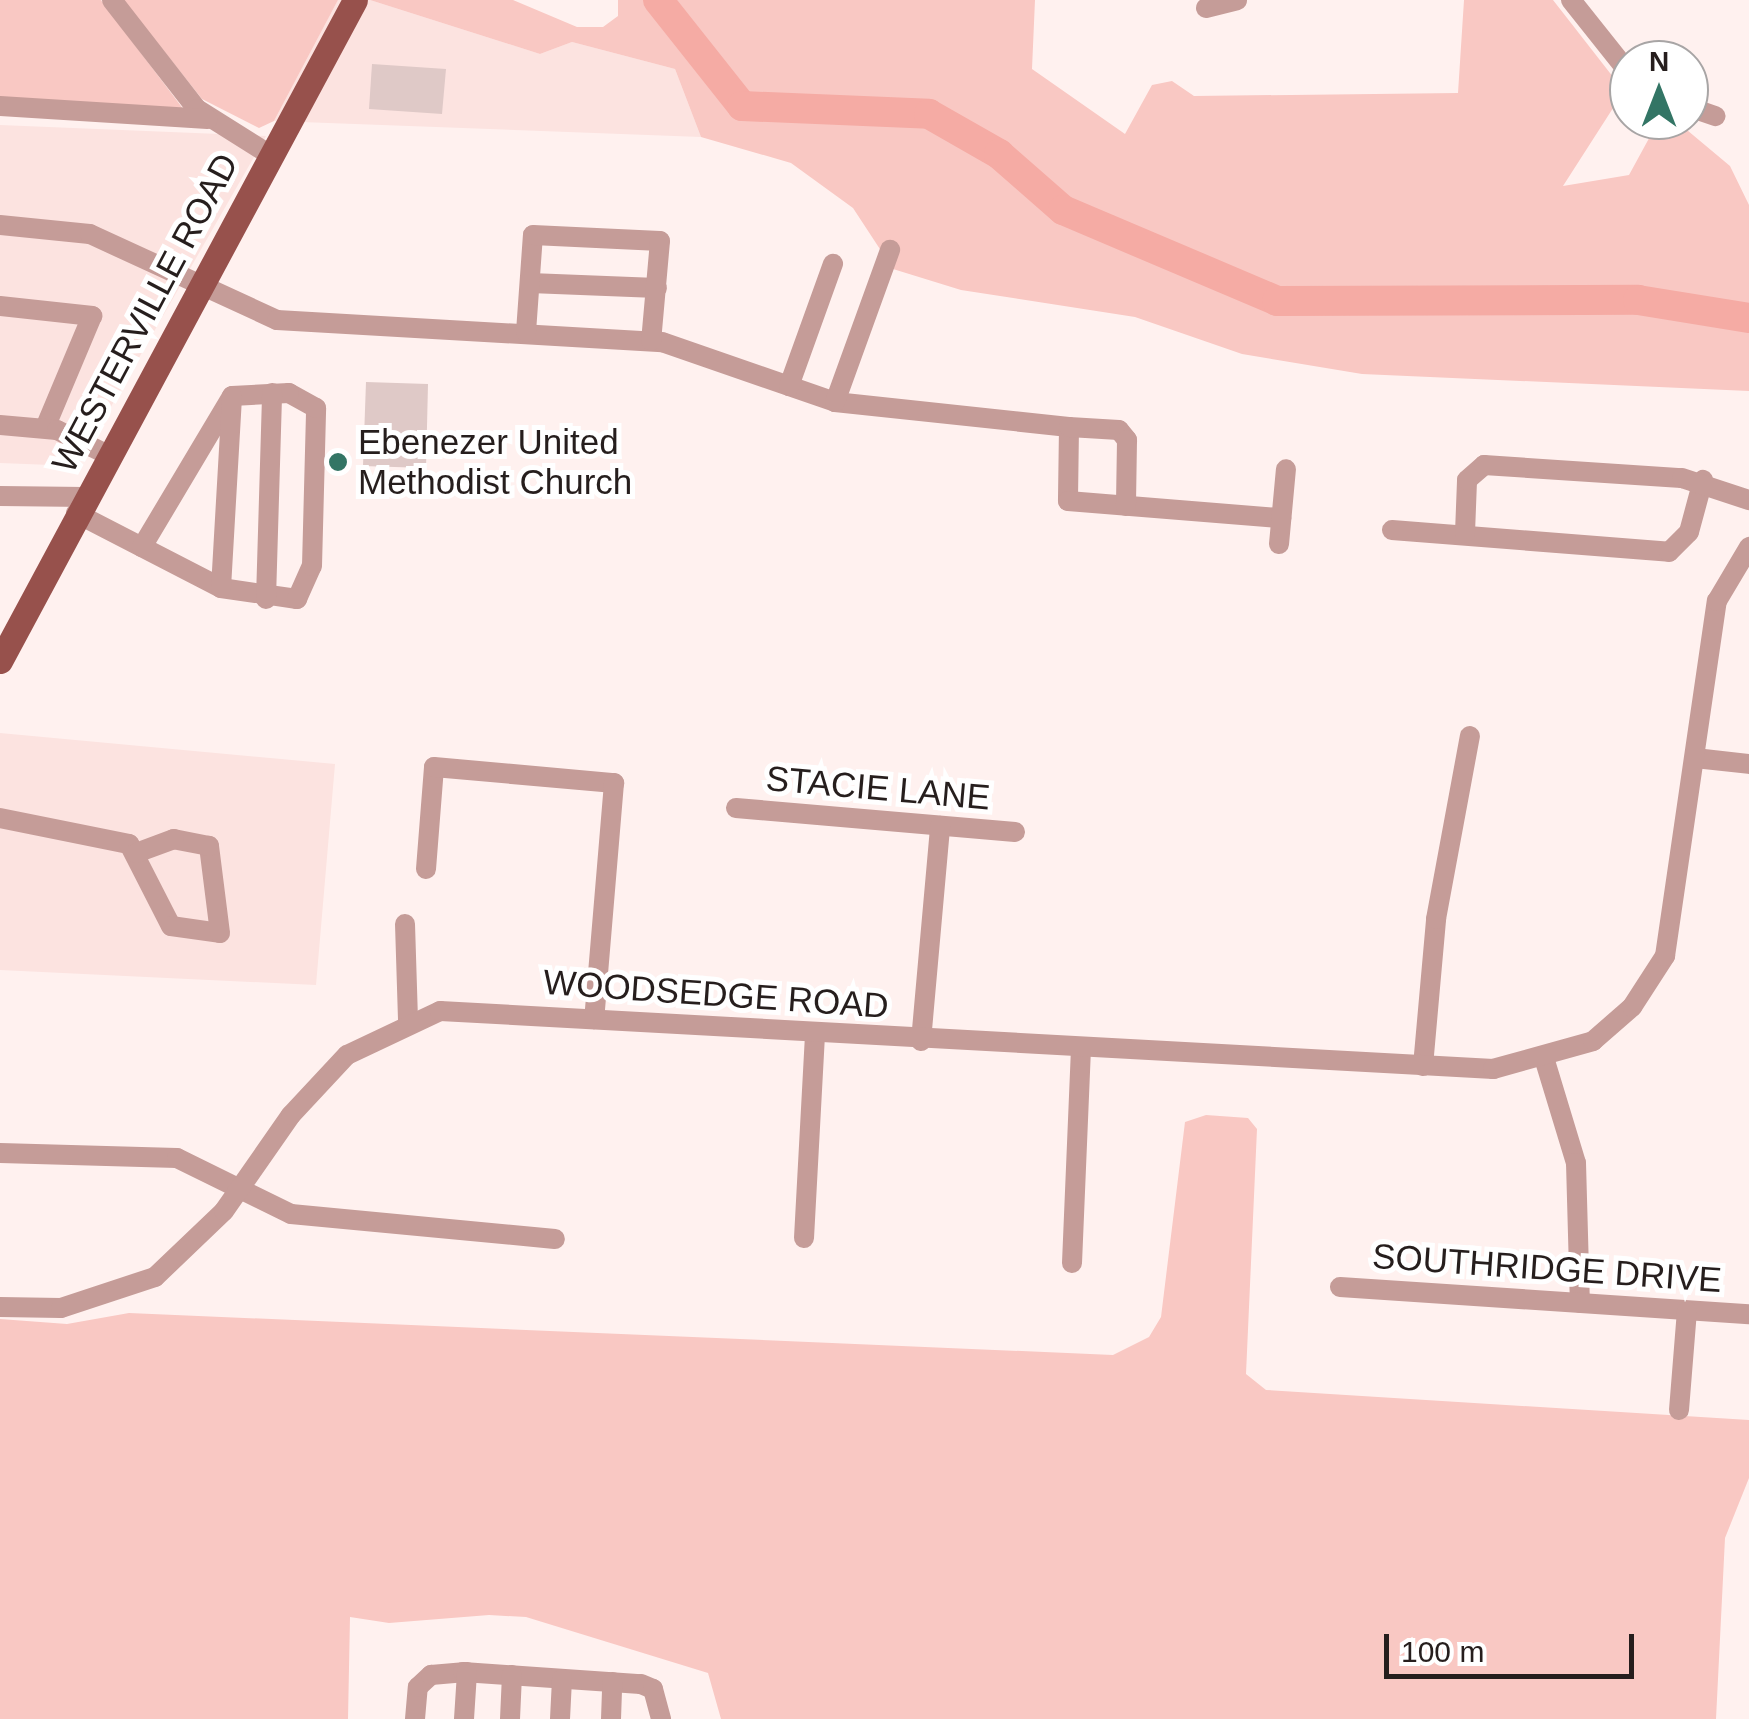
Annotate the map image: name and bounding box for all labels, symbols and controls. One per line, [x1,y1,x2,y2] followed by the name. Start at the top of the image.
[1609,40,1709,140] north arrow
[1649,46,1669,77] text: N
[43,146,247,480] street label: WESTERVILLE ROAD
[358,421,632,503] place label: Ebenezer United Methodist Church
[327,451,349,473] marker: Ebenezer United Methodist Church
[764,757,992,819] street label: STACIE LANE
[542,961,890,1027] street label: WOODSEDGE ROAD
[1371,1235,1723,1301] street label: SOUTHRIDGE DRIVE
[1389,1614,1639,1676] scale bar
[1401,1635,1484,1668] text: 100 m

